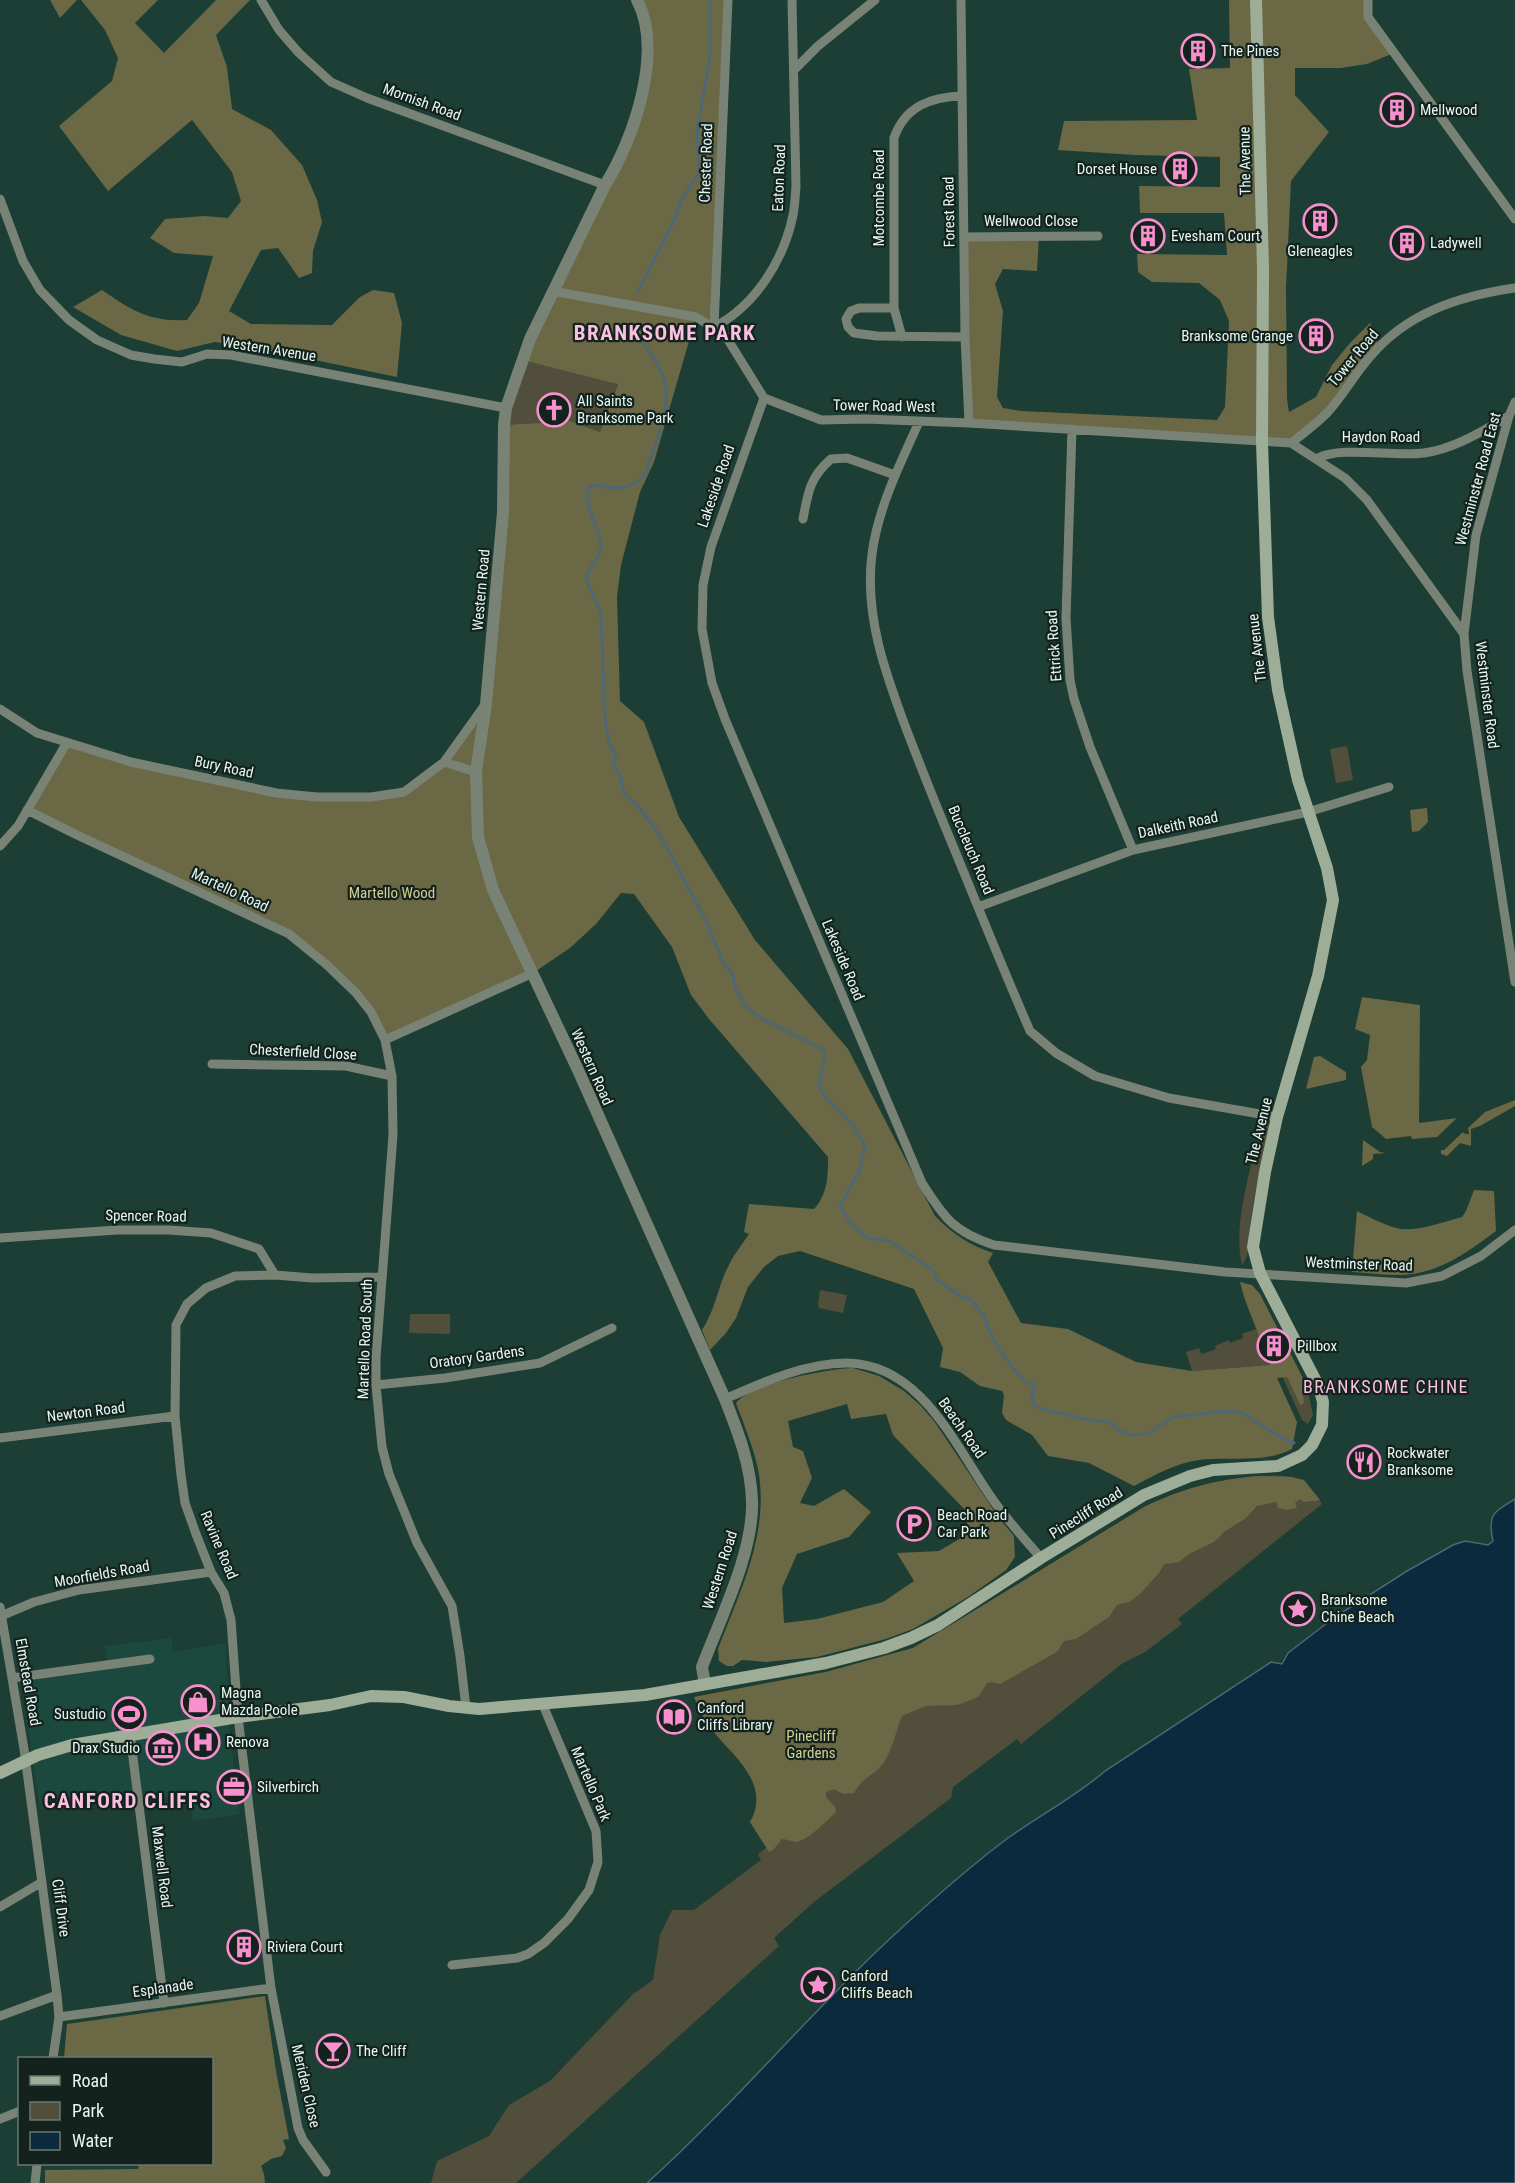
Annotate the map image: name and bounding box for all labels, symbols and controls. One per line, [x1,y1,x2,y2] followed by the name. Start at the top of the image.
[1180,33,1216,69] building icon: The Pines
[1221,42,1280,60] place label: The Pines
[380,80,464,124] street label: Mornish Road
[1379,92,1415,128] building icon: Mellwood
[1420,101,1478,119] place label: Mellwood
[696,123,716,203] street label: Chester Road
[1235,126,1255,196] street label: The Avenue
[769,144,789,212] street label: Eaton Road
[870,149,888,247] street label: Motcombe Road
[1162,151,1198,187] building icon: Dorset House
[1077,160,1157,178] place label: Dorset House
[939,176,959,248] street label: Forest Road
[1302,203,1338,239] building icon: Gleneagles
[984,212,1078,230] street label: Wellwood Close
[1130,218,1166,254] building icon: Evesham Court
[1389,225,1425,261] building icon: Ladywell
[1171,227,1260,245] place label: Evesham Court
[1430,234,1482,252] place label: Ladywell
[1287,242,1353,260] place label: Gleneagles
[1298,318,1334,354] building icon: Branksome Grange
[574,321,756,345] district label: BRANKSOME PARK
[1324,326,1382,390] street label: Tower Road
[1181,327,1293,345] place label: Branksome Grange
[221,333,317,365] street label: Western Avenue
[536,392,572,428] church icon: All Saints Branksome Park
[577,392,674,427] place label: All Saints Branksome Park
[833,396,935,416] street label: Tower Road West
[1452,410,1504,548] street label: Westminster Road East
[1342,428,1420,446] street label: Haydon Road
[693,442,739,530] street label: Lakeside Road
[468,548,494,632] street label: Western Road
[1043,610,1065,682] street label: Ettrick Road
[1244,613,1270,683] street label: The Avenue
[1471,640,1503,750] street label: Westminster Road
[193,752,255,782] street label: Bury Road
[944,803,998,897] street label: Buccleuch Road
[1136,808,1220,842] street label: Dalkeith Road
[189,864,271,916] street label: Martello Road
[349,884,435,902] park label: Martello Wood
[818,917,868,1003] street label: Lakeside Road
[567,1026,617,1108] street label: Western Road
[249,1040,357,1064] street label: Chesterfield Close
[1242,1095,1276,1167] street label: The Avenue
[105,1206,187,1226] street label: Spencer Road
[1305,1253,1413,1275] street label: Westminster Road
[354,1278,376,1400] street label: Martello Road South
[1256,1328,1292,1364] building icon: Pillbox
[1297,1337,1337,1355] place label: Pillbox
[428,1341,526,1373] street label: Oratory Gardens
[1303,1376,1469,1397] district label: BRANKSOME CHINE
[935,1394,989,1462] street label: Beach Road
[46,1398,126,1426] street label: Newton Road
[1346,1444,1382,1480] restaurant icon: Rockwater Branksome
[1387,1444,1453,1479] place label: Rockwater Branksome
[1046,1483,1126,1543] street label: Pinecliff Road
[896,1506,932,1542] parking icon: Beach Road Car Park
[937,1506,1007,1541] place label: Beach Road Car Park
[196,1508,242,1582] street label: Ravine Road
[699,1528,741,1612] street label: Western Road
[53,1557,151,1591] street label: Moorfields Road
[1280,1591,1316,1627] place icon: Branksome Chine Beach
[1321,1591,1395,1626] place label: Branksome Chine Beach
[11,1637,45,1727] street label: Elmstead Road
[180,1684,216,1720] shop icon: Magna Mazda Poole
[221,1684,298,1719] place label: Magna Mazda Poole
[111,1696,147,1732] sports icon: Sustudio
[656,1699,692,1735] library icon: Canford Cliffs Library
[697,1699,773,1734] place label: Canford Cliffs Library
[54,1705,106,1723] place label: Sustudio
[185,1724,221,1760] hospital icon: Renova
[786,1727,836,1762] park label: Pinecliff Gardens
[145,1730,181,1766] museum icon: Drax Studio
[226,1733,269,1751] place label: Renova
[72,1739,140,1757] place label: Drax Studio
[567,1744,615,1824] street label: Martello Park
[216,1769,252,1805] office icon: Silverbirch
[257,1778,319,1796] place label: Silverbirch
[44,1789,212,1813] district label: CANFORD CLIFFS
[148,1825,176,1909] street label: Maxwell Road
[48,1878,74,1938] street label: Cliff Drive
[226,1929,262,1965] building icon: Riviera Court
[267,1938,343,1956] place label: Riviera Court
[800,1967,836,2003] place icon: Canford Cliffs Beach
[841,1967,913,2002] place label: Canford Cliffs Beach
[131,1975,195,2001] street label: Esplanade
[315,2033,351,2069] bar icon: The Cliff
[356,2042,407,2060] place label: The Cliff
[288,2043,324,2129] street label: Meriden Close
[18,2057,213,2165] legend
[72,2070,108,2091] text: Road
[72,2100,104,2121] text: Park
[72,2130,114,2151] text: Water

